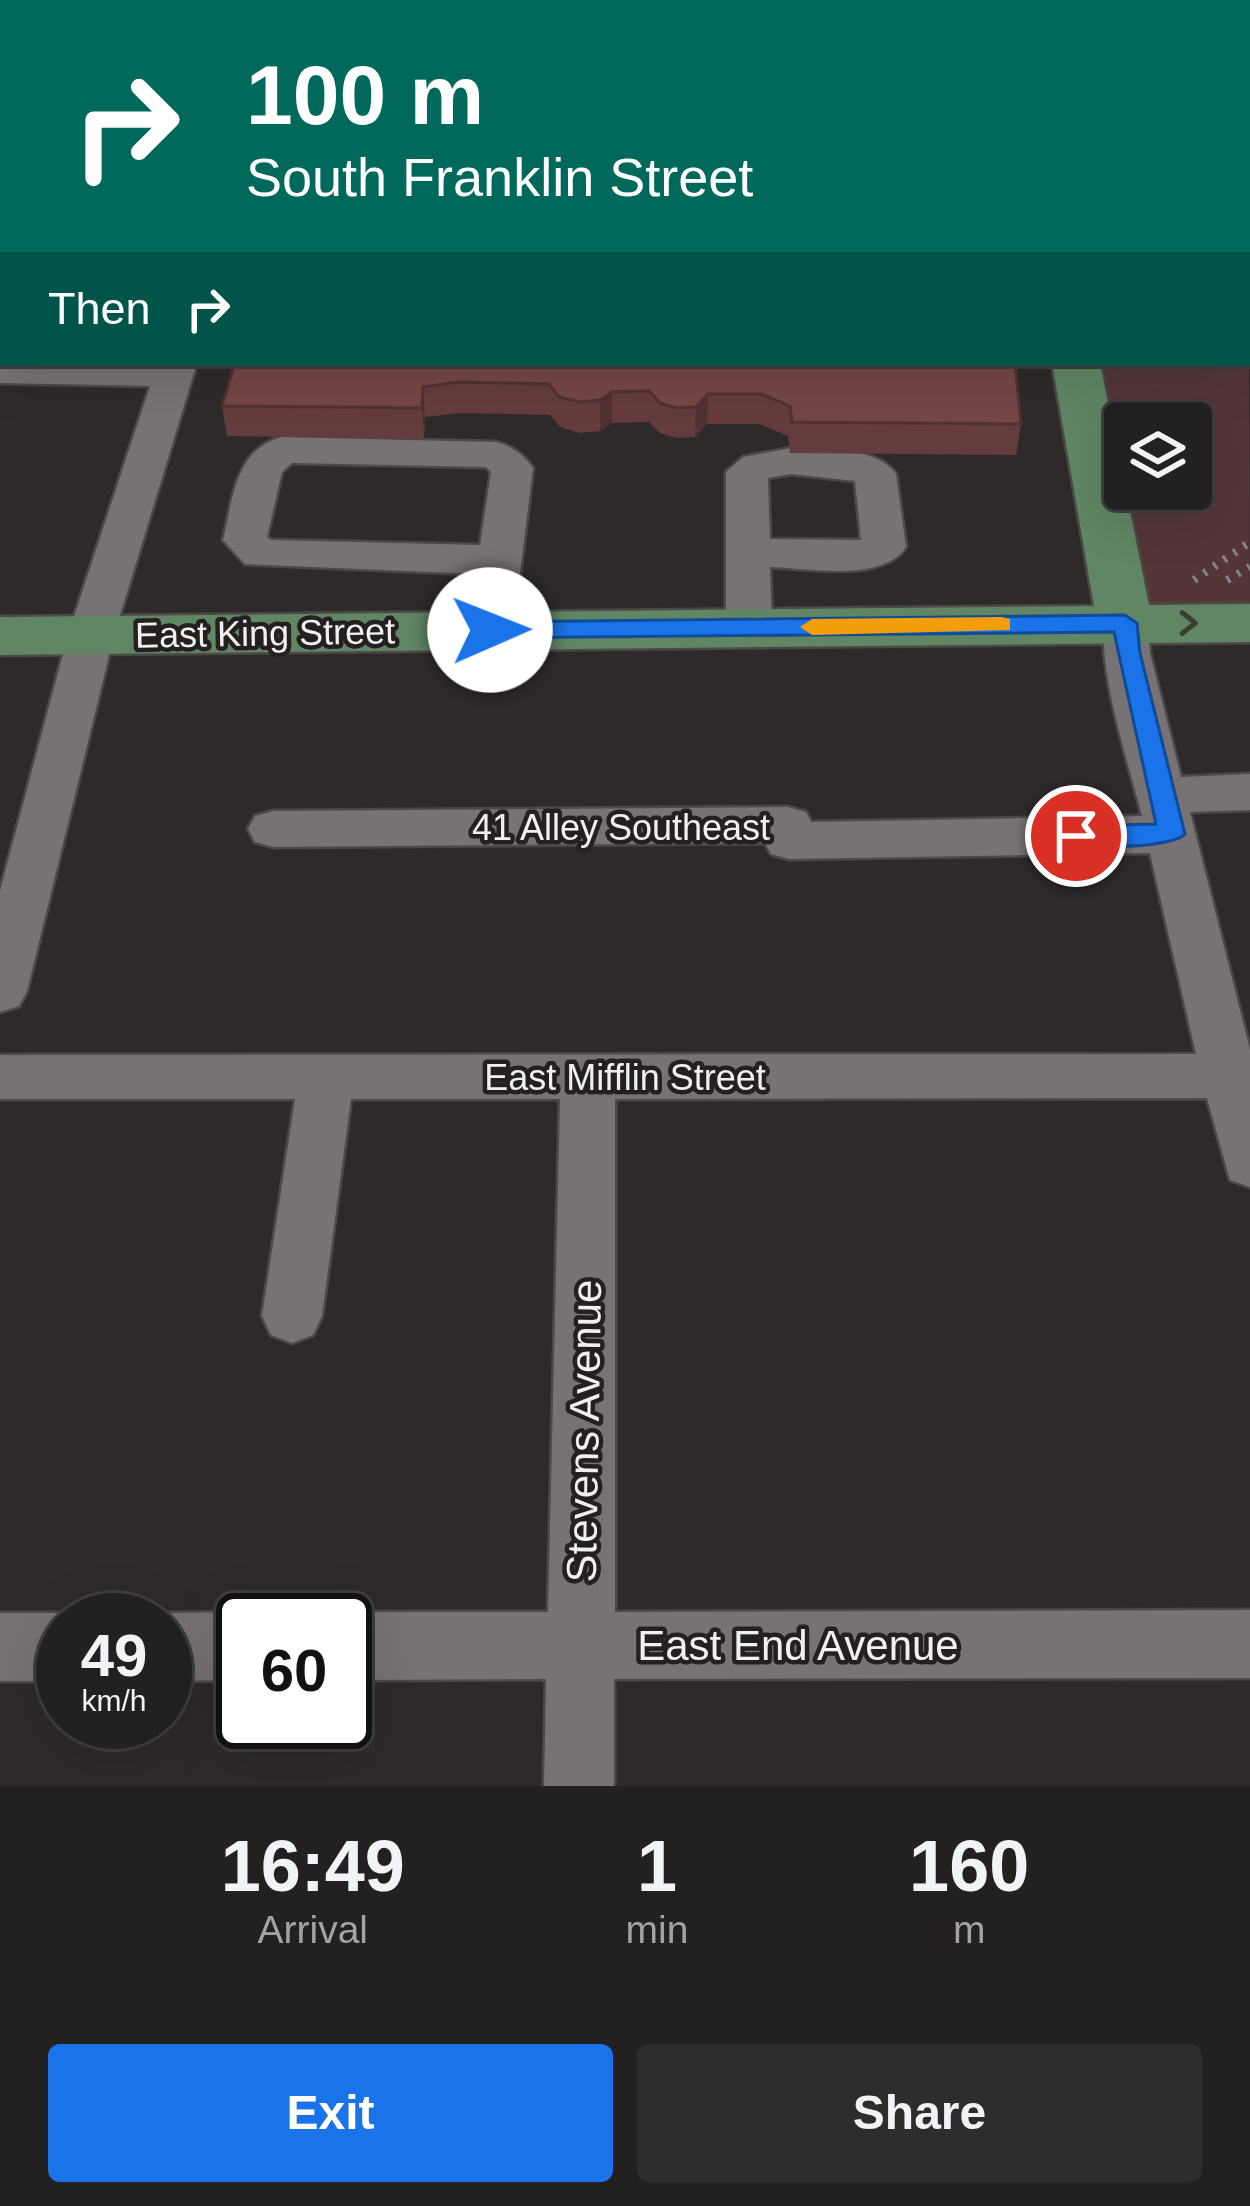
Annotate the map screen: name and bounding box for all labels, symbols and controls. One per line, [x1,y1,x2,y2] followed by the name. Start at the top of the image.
[48,48,204,204] icon: right
[246,48,484,142] text: 100 m
[246,147,753,207] text: South Franklin Street
[175,276,241,342] icon: right
[48,283,151,334] text: Then
[1104,402,1212,510] map controls
[1104,402,1212,510] button: layers
[427,567,553,693] position arrow
[135,610,395,656] street label: East King Street
[1180,610,1198,636] one-way arrow
[1025,785,1127,887] pin
[1043,803,1109,869] icon: arrive
[472,807,770,848] street label: 41 Alley Southeast
[484,1057,766,1098] street label: East Mifflin Street
[558,1279,610,1583] street label: Stevens Avenue
[216,1593,372,1749] speed limit sign: 60
[81,1622,147,1689] text: 49
[637,1622,959,1669] street label: East End Avenue
[81,1684,147,1717] text: km/h
[221,1826,405,1906] text: 16:49
[637,1826,677,1906] text: 1
[909,1826,1029,1906] text: 160
[258,1908,368,1951] text: Arrival
[626,1908,688,1951] text: min
[953,1908,985,1951] text: m
[48,2044,613,2182] button: Exit
[637,2044,1202,2182] button: Share

